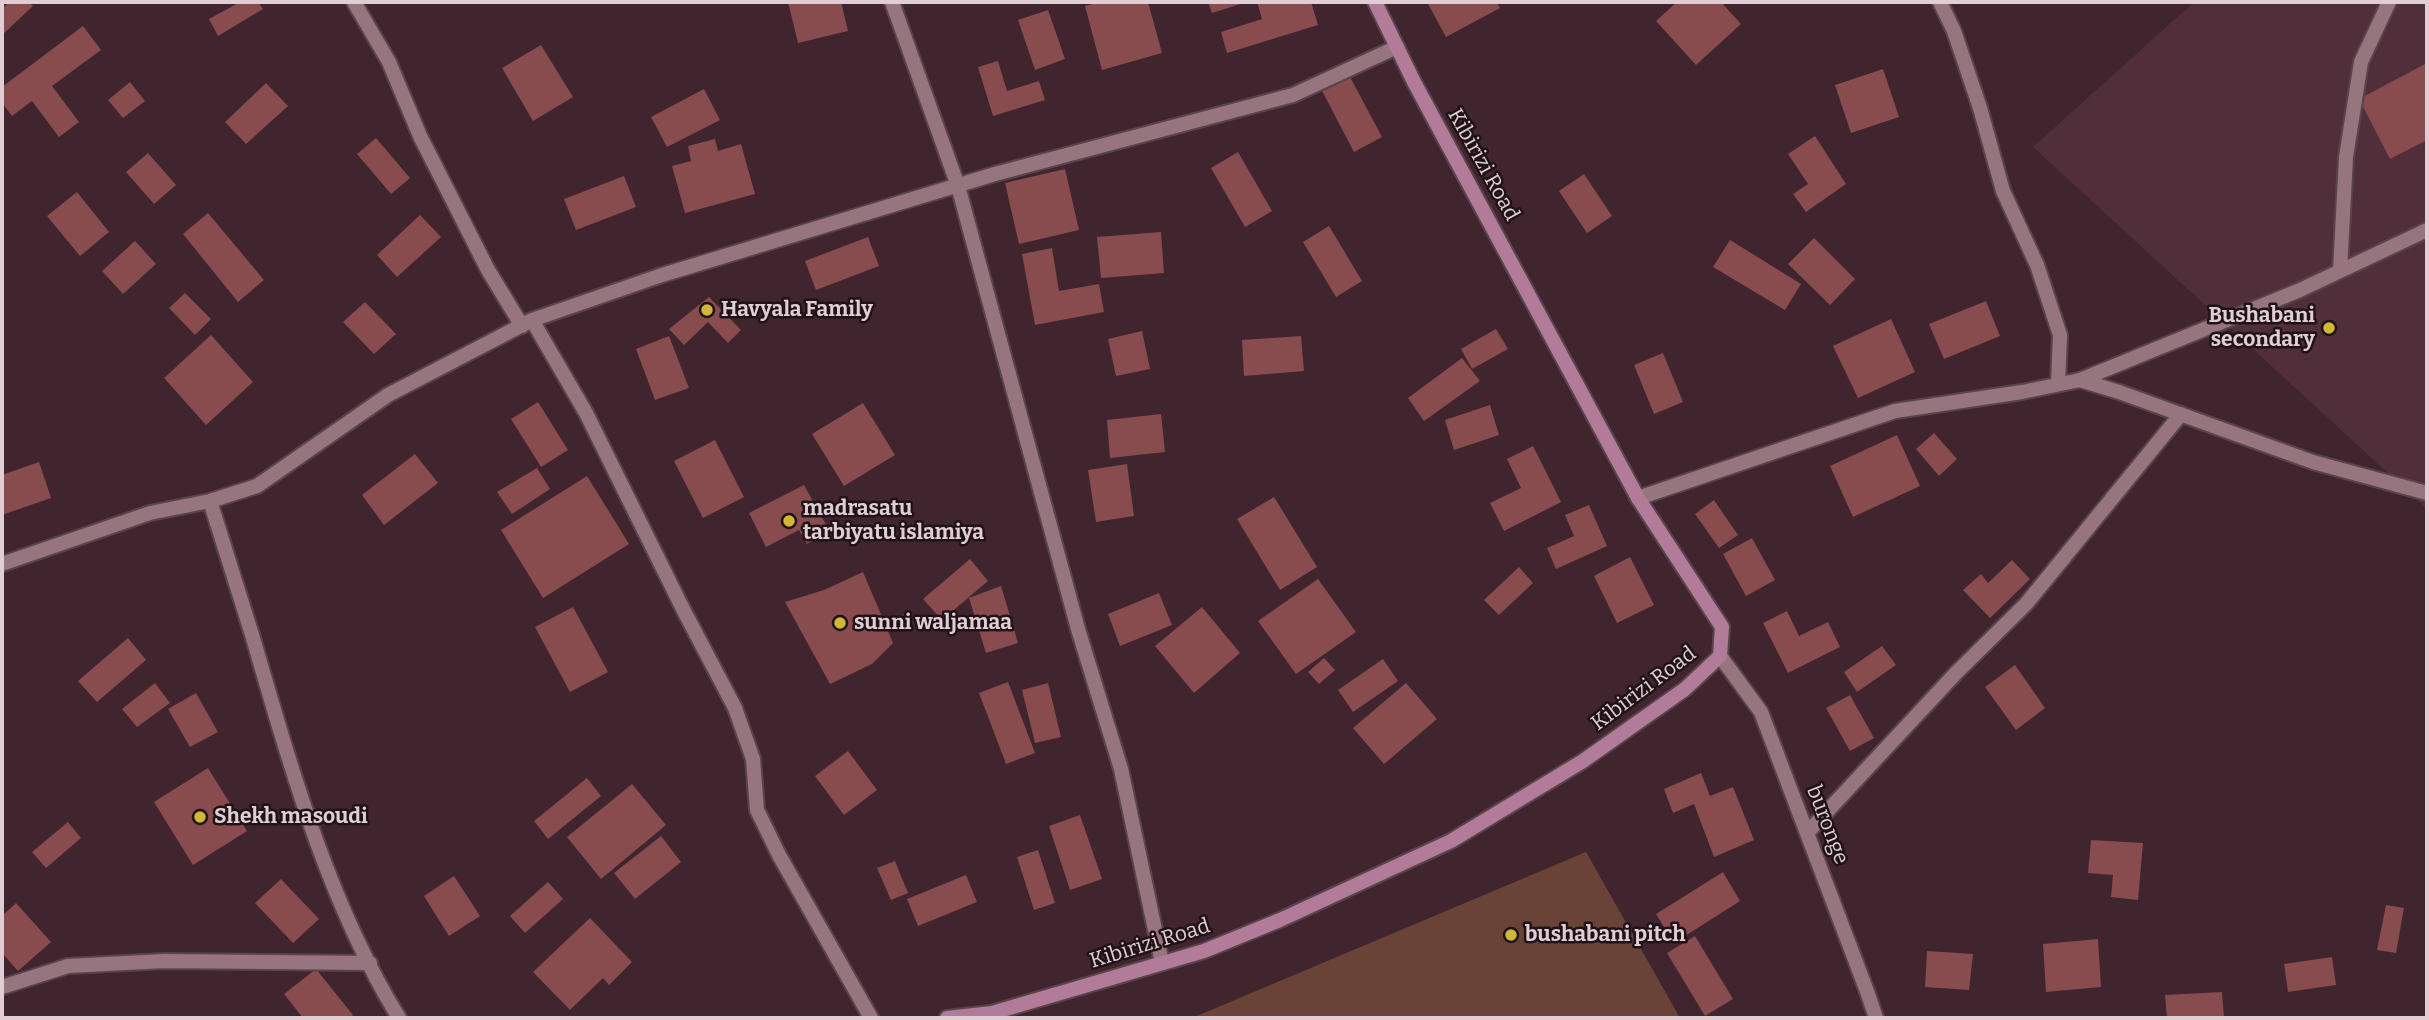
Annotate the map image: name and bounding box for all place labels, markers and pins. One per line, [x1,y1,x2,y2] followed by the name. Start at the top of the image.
[721,297,873,323] place label: Havyala Family
[699,302,715,318] marker: Havyala Family
[2209,303,2315,353] place label: Bushabani secondary
[2321,320,2337,336] marker: Bushabani secondary
[803,496,984,546] place label: madrasatu tarbiyatu islamiya
[781,513,797,529] marker: madrasatu tarbiyatu islamiya
[854,610,1012,636] place label: sunni waljamaa
[832,615,848,631] marker: sunni waljamaa
[214,804,368,830] place label: Shekh masoudi
[192,809,208,825] marker: Shekh masoudi
[1525,922,1686,948] place label: bushabani pitch
[1503,927,1519,943] marker: bushabani pitch

